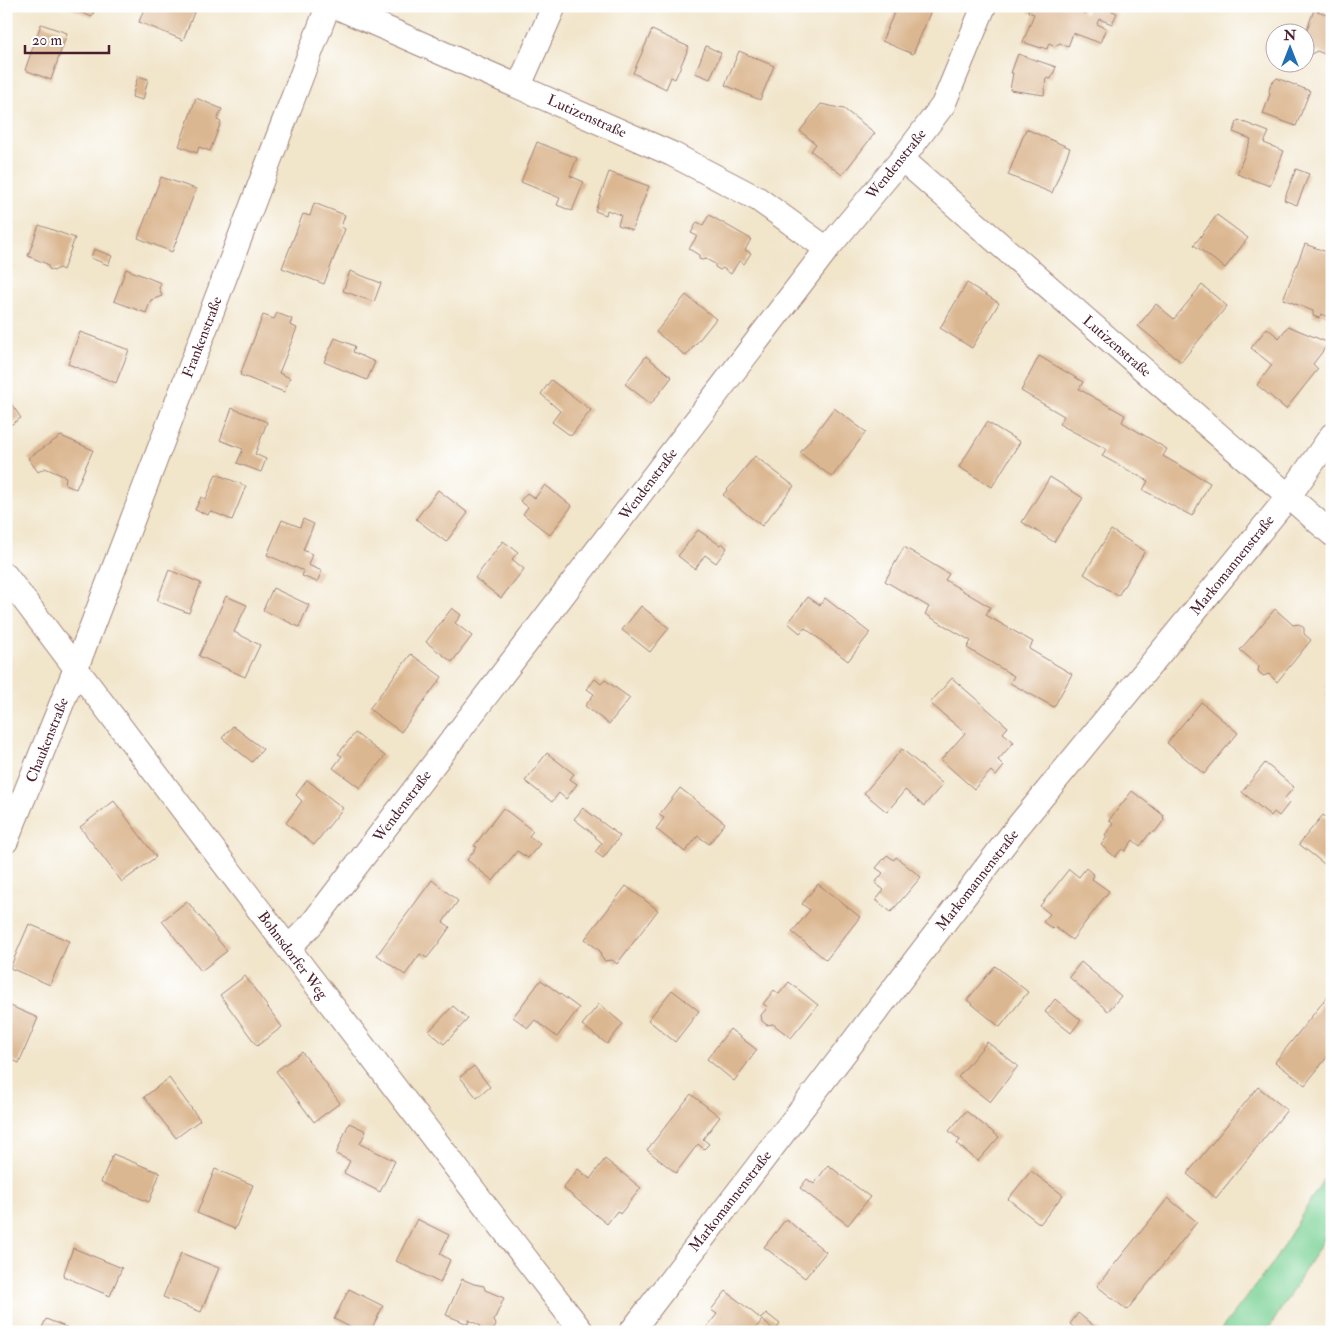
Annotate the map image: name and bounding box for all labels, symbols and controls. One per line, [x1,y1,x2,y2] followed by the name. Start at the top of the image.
[25,22,109,54] scale bar
[1266,22,1316,72] north arrow
[1283,27,1297,44] text: N
[32,31,62,50] text: 20 m
[544,91,629,142] street label: Lutizenstraße
[862,125,931,204] street label: Wendenstraße
[178,294,227,381] street label: Frankenstraße
[1078,311,1155,381] street label: Lutizenstraße
[615,444,682,525] street label: Wendenstraße
[1186,511,1279,619] street label: Markomannenstraße
[22,695,73,785] street label: Chaukenstraße
[369,766,436,847] street label: Wendenstraße
[932,826,1023,935] street label: Markomannenstraße
[253,908,332,1004] street label: Bohnsdorfer Weg
[685,1147,776,1256] street label: Markomannenstraße

